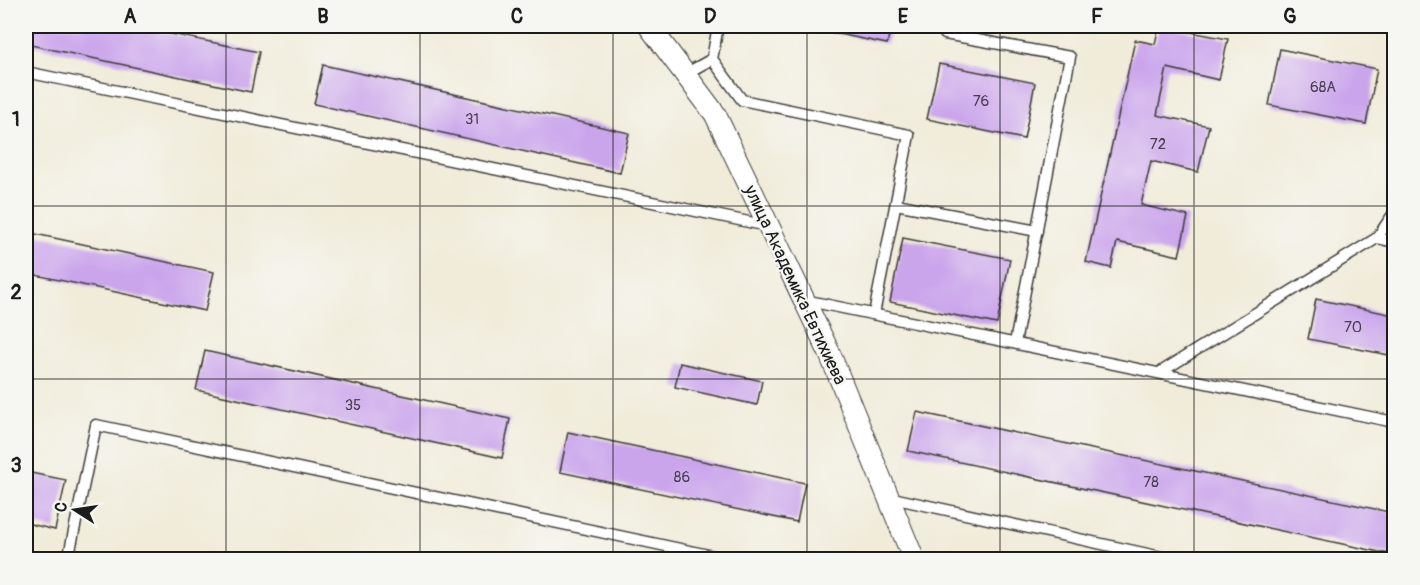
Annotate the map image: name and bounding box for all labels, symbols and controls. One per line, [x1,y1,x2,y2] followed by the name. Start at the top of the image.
[124,4,137,29] text: A
[317,4,329,29] text: B
[511,4,523,29] text: C
[704,4,717,29] text: D
[898,4,909,29] text: E
[1091,4,1103,29] text: F
[1283,4,1297,29] text: G
[1310,78,1336,97] house number: 68А
[973,92,989,111] house number: 76
[12,107,20,132] text: 1
[465,110,479,129] house number: 31
[1150,135,1166,154] house number: 72
[738,181,851,388] street label: улица Академика Евтихиева
[10,280,22,305] text: 2
[1344,318,1362,337] house number: 70
[345,396,361,415] house number: 35
[10,453,22,478] text: 3
[674,468,690,487] house number: 86
[1143,473,1159,492] house number: 78
[45,480,105,540] north arrow
[50,500,72,514] text: С

